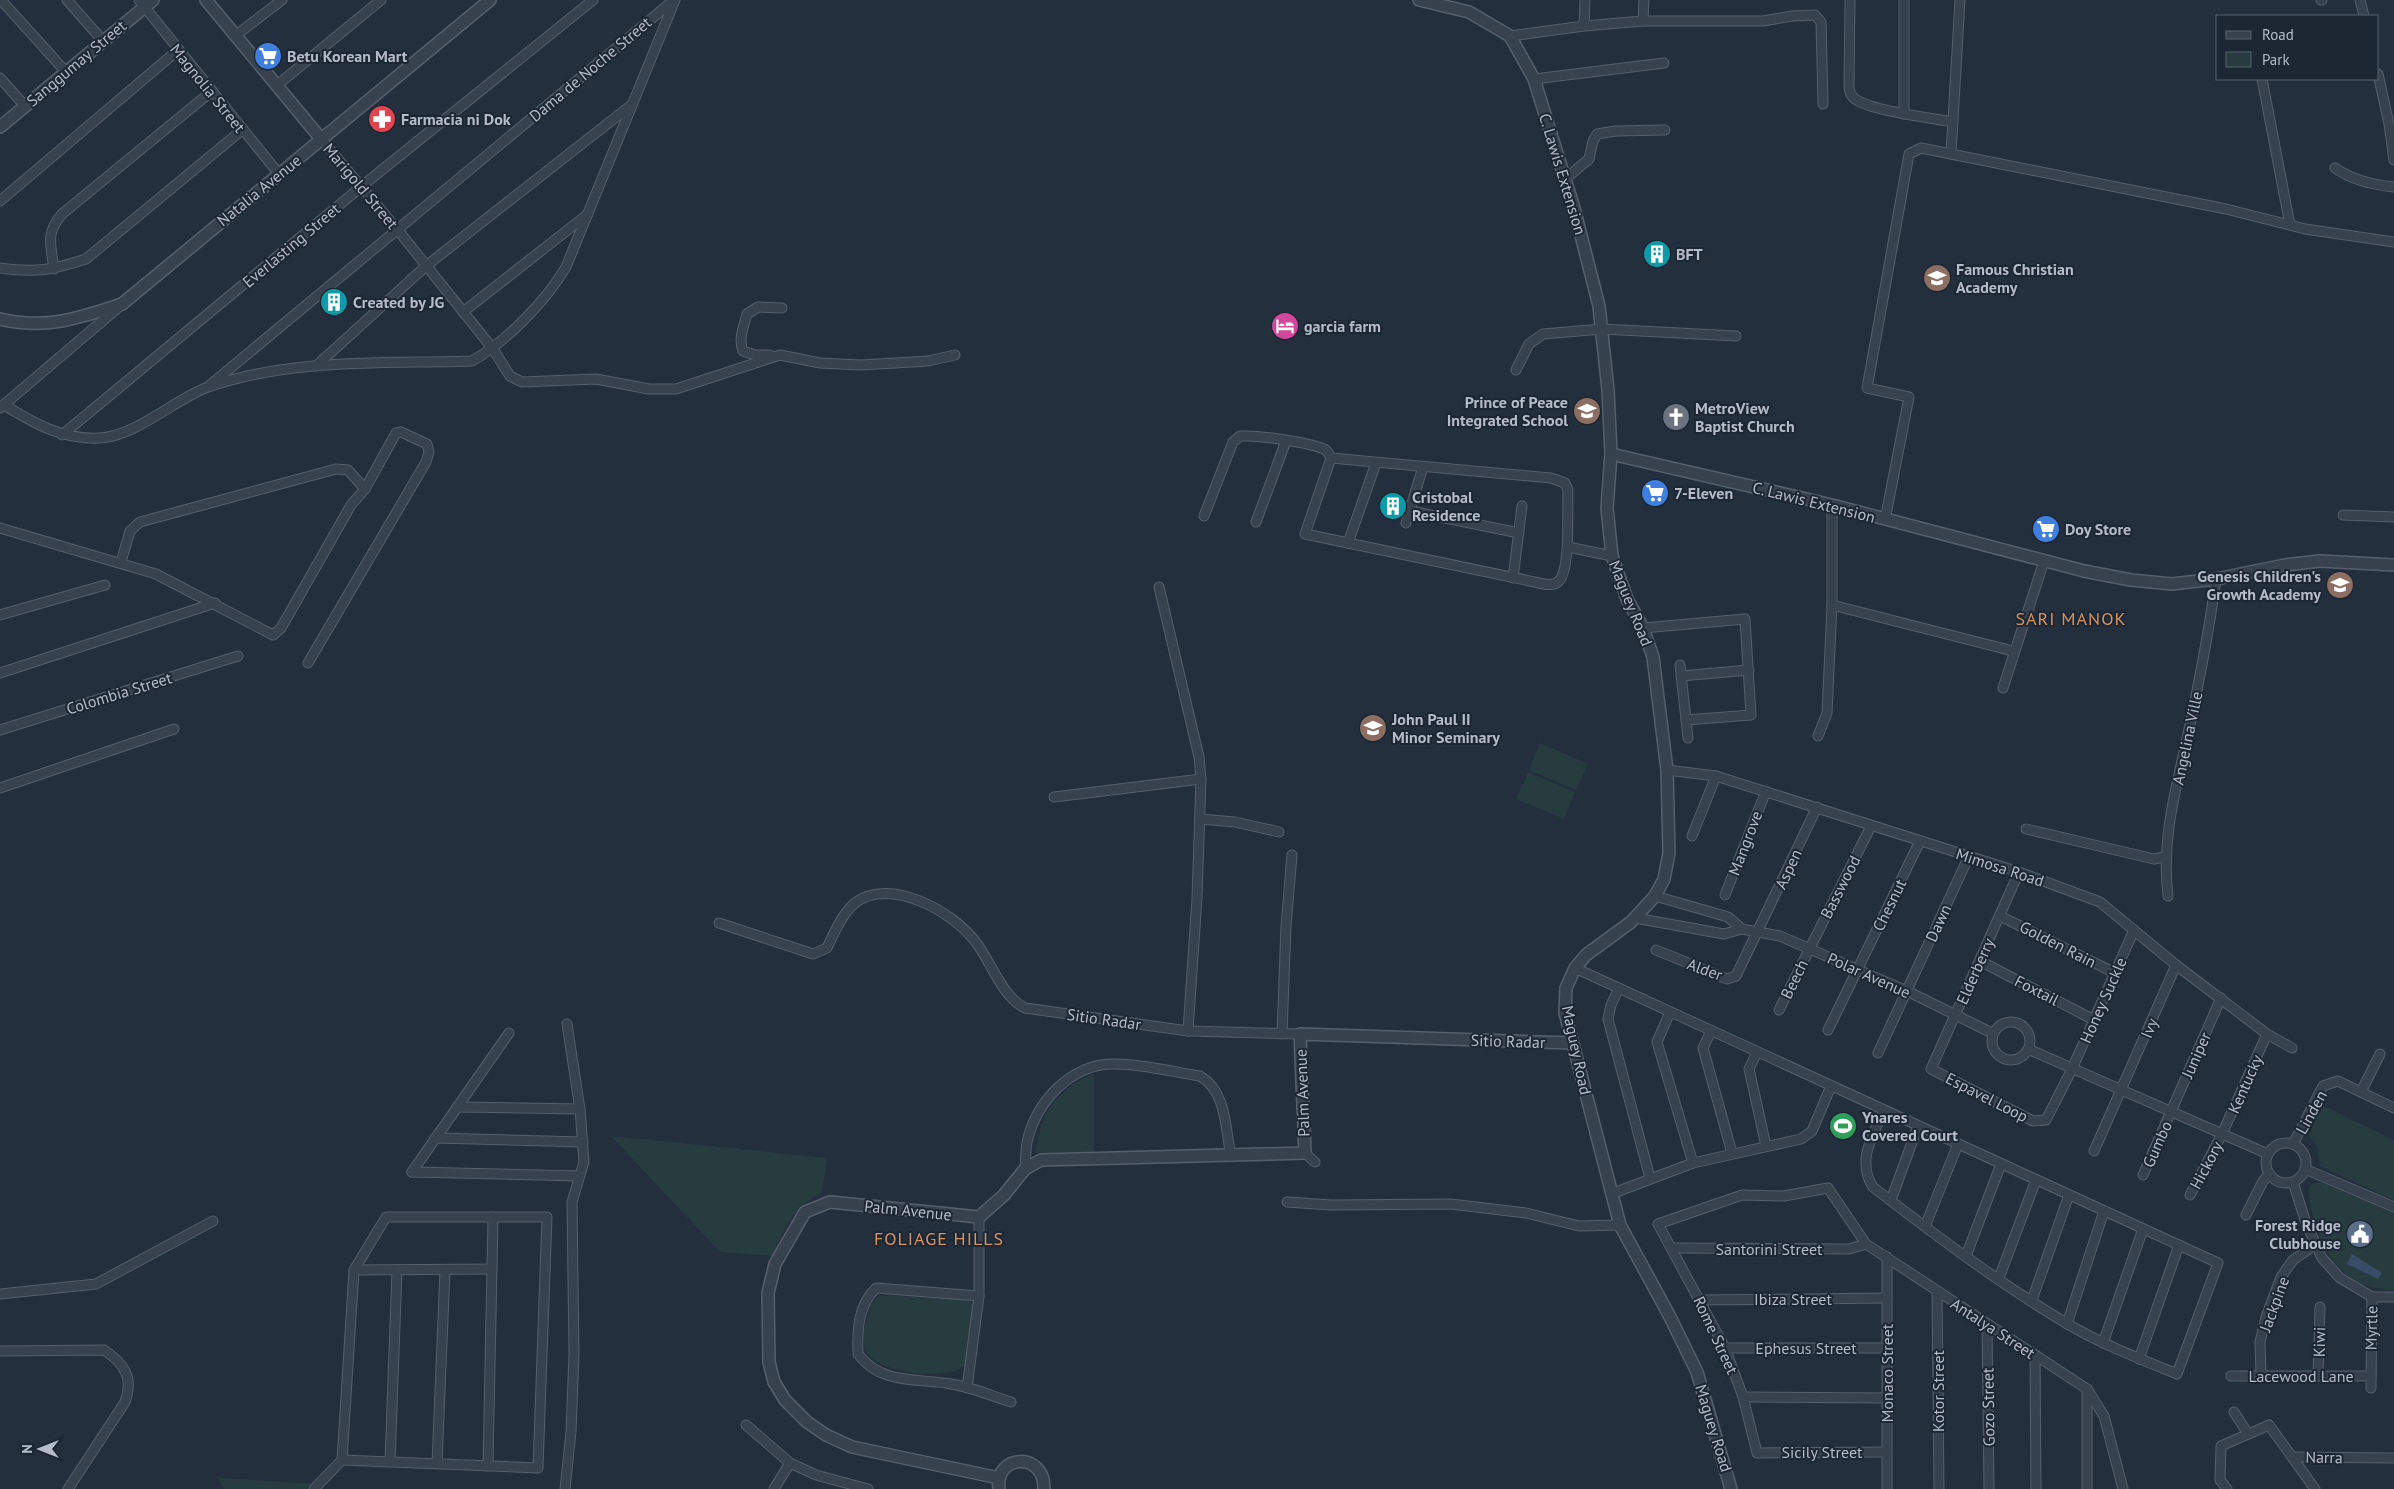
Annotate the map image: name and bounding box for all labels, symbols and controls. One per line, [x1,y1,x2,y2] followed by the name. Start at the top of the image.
[525,12,656,126] street label: Dama de Noche Street
[22,15,130,110] street label: Sanggumay Street
[2216,15,2379,80] legend
[2262,25,2294,44] text: Road
[166,40,250,137] street label: Magnolia Street
[253,41,283,71] supermarket icon: Betu Korean Mart
[287,46,408,66] place label: Betu Korean Mart
[2262,50,2290,69] text: Park
[367,104,397,134] pharmacy icon: Farmacia ni Dok
[401,109,511,129] place label: Farmacia ni Dok
[1535,111,1591,237] street label: C. Lawis Extension
[319,139,403,233] street label: Marigold Street
[213,150,305,230] street label: Natalia Avenue
[238,198,344,292] street label: Everlasting Street
[1642,239,1672,269] building icon: BFT
[1676,244,1703,264] place label: BFT
[1956,259,2074,297] place label: Famous Christian Academy
[1922,263,1952,293] school or university icon: Famous Christian Academy
[319,287,349,317] building icon: Created by JG
[353,292,445,312] place label: Created by JG
[1270,311,1300,341] hotel icon: garcia farm
[1304,316,1381,336] place label: garcia farm
[1447,392,1568,430] place label: Prince of Peace Integrated School
[1572,396,1602,426] school or university icon: Prince of Peace Integrated School
[1695,398,1795,436] place label: MetroView Baptist Church
[1661,402,1691,432] church icon: MetroView Baptist Church
[1751,477,1877,527] street label: C. Lawis Extension
[1640,478,1670,508] supermarket icon: 7-Eleven
[1674,483,1733,503] place label: 7-Eleven
[1412,487,1480,525] place label: Cristobal Residence
[1378,491,1408,521] building icon: Cristobal Residence
[2031,514,2061,544] supermarket icon: Doy Store
[2065,519,2131,539] place label: Doy Store
[1605,557,1657,649] street label: Maguey Road
[2197,566,2321,604] place label: Genesis Children's Growth Academy
[2325,570,2355,600] school or university icon: Genesis Children's Growth Academy
[2015,607,2127,630] district label: SARI MANOK
[64,667,175,719] street label: Colombia Street
[2167,689,2207,787] street label: Angelina Ville
[1391,709,1500,747] place label: John Paul II Minor Seminary
[1358,713,1388,743] school or university icon: John Paul II Minor Seminary
[1724,808,1766,878] street label: Mangrove
[1953,843,2047,891] street label: Mimosa Road
[1770,846,1806,892] street label: Aspen
[1816,852,1864,922] street label: Basswood
[1868,875,1910,934] street label: Chesnut
[1921,901,1955,945] street label: Dawn
[2016,916,2100,972] street label: Golden Rain
[1952,934,1999,1007] street label: Elderberry
[1824,948,1914,1002] street label: Polar Avenue
[1685,953,1726,985] street label: Alder
[2075,954,2131,1046] street label: Honey Suckle
[1776,956,1812,1002] street label: Beech
[2012,970,2063,1010] street label: Foxtail
[1066,1004,1143,1034] street label: Sitio Radar
[1558,1004,1596,1096] street label: Maguey Road
[2136,1014,2162,1041] street label: Ivy
[2177,1028,2215,1082] street label: Juniper
[1470,1030,1546,1052] street label: Sitio Radar
[1290,1049,1314,1137] street label: Palm Avenue
[2223,1051,2267,1116] street label: Kentucky
[1943,1068,2031,1126] street label: Espavel Loop
[2291,1087,2331,1137] street label: Linden
[1861,1107,1958,1145] place label: Ynares Covered Court
[1828,1111,1858,1141] sports icon: Ynares Covered Court
[2138,1118,2176,1170] street label: Gumbo
[2185,1137,2227,1192] street label: Hickory
[863,1195,953,1225] street label: Palm Avenue
[2255,1215,2341,1253] place label: Forest Ridge Clubhouse
[2345,1219,2375,1249] public building icon: Forest Ridge Clubhouse
[874,1227,1004,1250] district label: FOLIAGE HILLS
[1716,1239,1823,1259] street label: Santorini Street
[2254,1274,2293,1335] street label: Jackpine
[1754,1289,1832,1309] street label: Ibiza Street
[1689,1293,1743,1378] street label: Rome Street
[1947,1293,2039,1363] street label: Antalya Street
[2361,1306,2381,1350] street label: Myrtle
[1877,1323,1897,1422] street label: Monaco Street
[2309,1327,2329,1357] street label: Kiwi
[1755,1338,1857,1358] street label: Ephesus Street
[1928,1349,1948,1432] street label: Kotor Street
[2248,1366,2354,1386] street label: Lacewood Lane
[1977,1367,1999,1447] street label: Gozo Street
[1691,1382,1737,1474] street label: Maguey Road
[15,1424,65,1474] north arrow
[1782,1442,1863,1462] street label: Sicily Street
[18,1444,36,1454] text: N
[2305,1447,2343,1467] street label: Narra

